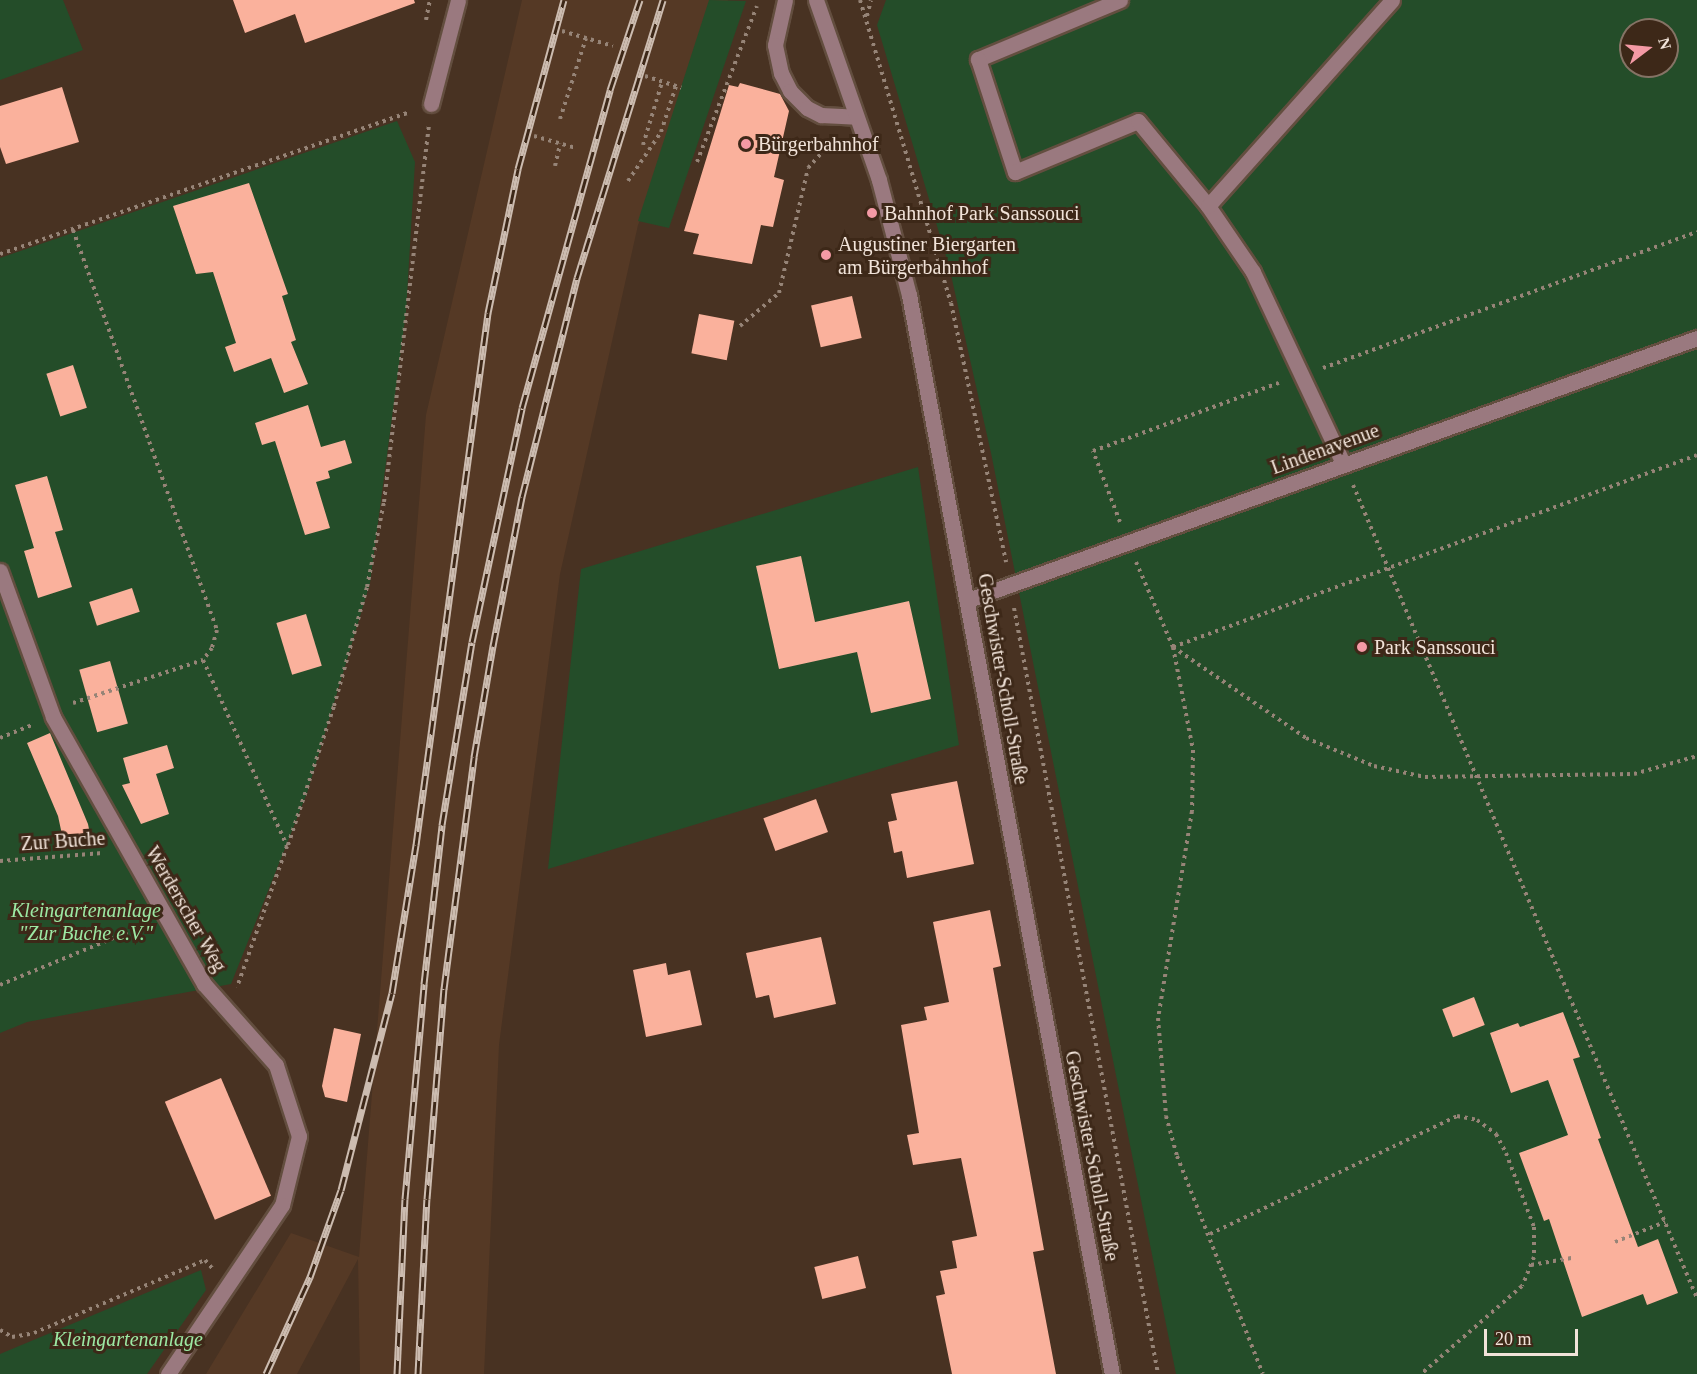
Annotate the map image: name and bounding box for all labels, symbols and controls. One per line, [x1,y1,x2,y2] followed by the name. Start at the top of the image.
[1619,18,1679,78] north arrow
[1655,36,1675,51] text: N
[758,132,879,156] place label: Bürgerbahnhof
[739,137,753,151] marker: Bürgerbahnhof
[884,201,1080,225] place label: Bahnhof Park Sanssouci
[865,206,879,220] marker: Bahnhof Park Sanssouci
[838,232,1016,279] place label: Augustiner Biergarten am Bürgerbahnhof
[819,248,833,262] marker: Augustiner Biergarten am Bürgerbahnhof
[1268,418,1382,480] street label: Lindenavenue
[973,572,1033,786] street label: Geschwister-Scholl-Straße
[1374,635,1496,659] place label: Park Sanssouci
[1355,640,1369,654] marker: Park Sanssouci
[20,826,106,856] street label: Zur Buche
[140,842,232,976] street label: Werderscher Weg
[11,899,161,946] park label: Kleingartenanlage "Zur Buche e.V."
[1060,1049,1124,1263] street label: Geschwister-Scholl-Straße
[1487,1317,1582,1355] scale bar
[53,1327,203,1351] park label: Kleingartenanlage
[1495,1329,1532,1349] text: 20 m

